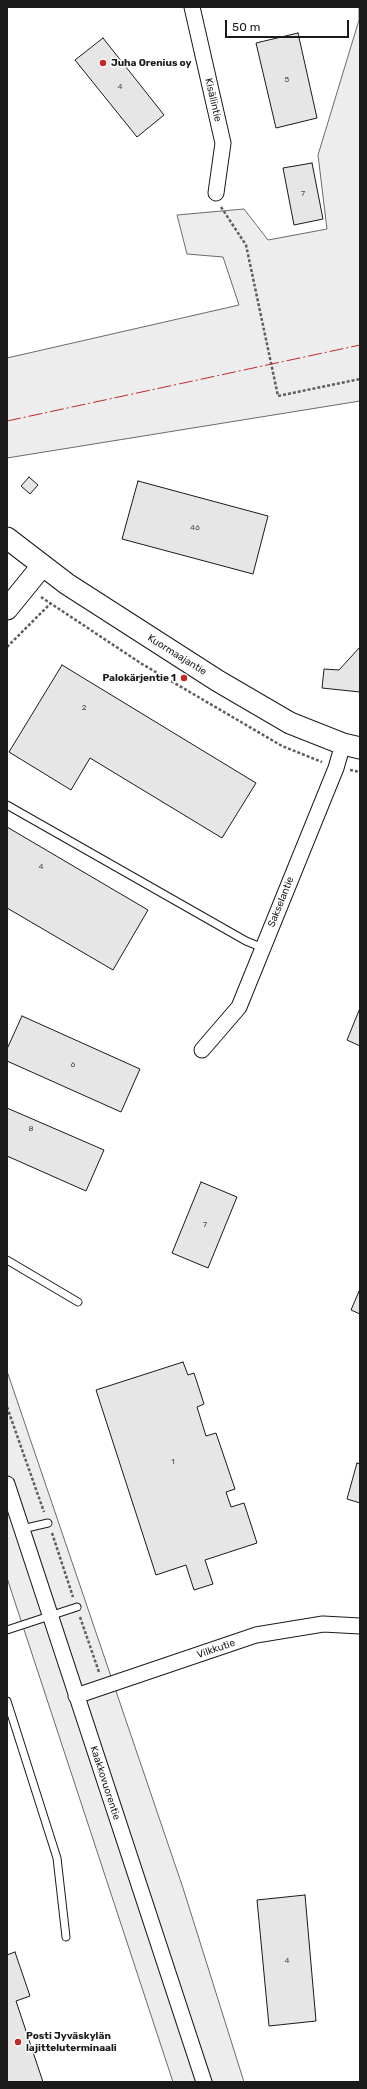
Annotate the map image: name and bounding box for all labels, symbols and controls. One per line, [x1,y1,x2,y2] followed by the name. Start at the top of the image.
[227,12,351,38] scale bar
[232,20,260,34] text: 50 m
[111,57,191,69] place label: Juha Orenius oy
[98,58,108,68] marker: Juha Orenius oy
[285,75,289,85] house number: 5
[202,77,224,123] street label: Kisällintie
[118,82,122,92] house number: 4
[301,189,305,199] house number: 7
[190,523,200,533] house number: 46
[145,632,209,678] street label: Kuormaajantie
[102,672,176,684] place label: Palokärjentie 1
[179,673,189,683] marker: Palokärjentie 1
[82,703,86,713] house number: 2
[39,862,43,872] house number: 4
[265,875,297,929] street label: Sakselantie
[71,1060,75,1070] house number: 6
[28,1124,34,1134] house number: 8
[203,1220,207,1230] house number: 7
[171,1457,175,1467] house number: 1
[195,1637,237,1661] street label: Vilkkutie
[87,1744,123,1822] street label: Kaakkovuorentie
[285,1956,289,1966] house number: 4
[26,2030,117,2054] place label: Posti Jyväskylän lajitteluterminaali
[13,2037,23,2047] marker: Posti Jyväskylän lajitteluterminaali

